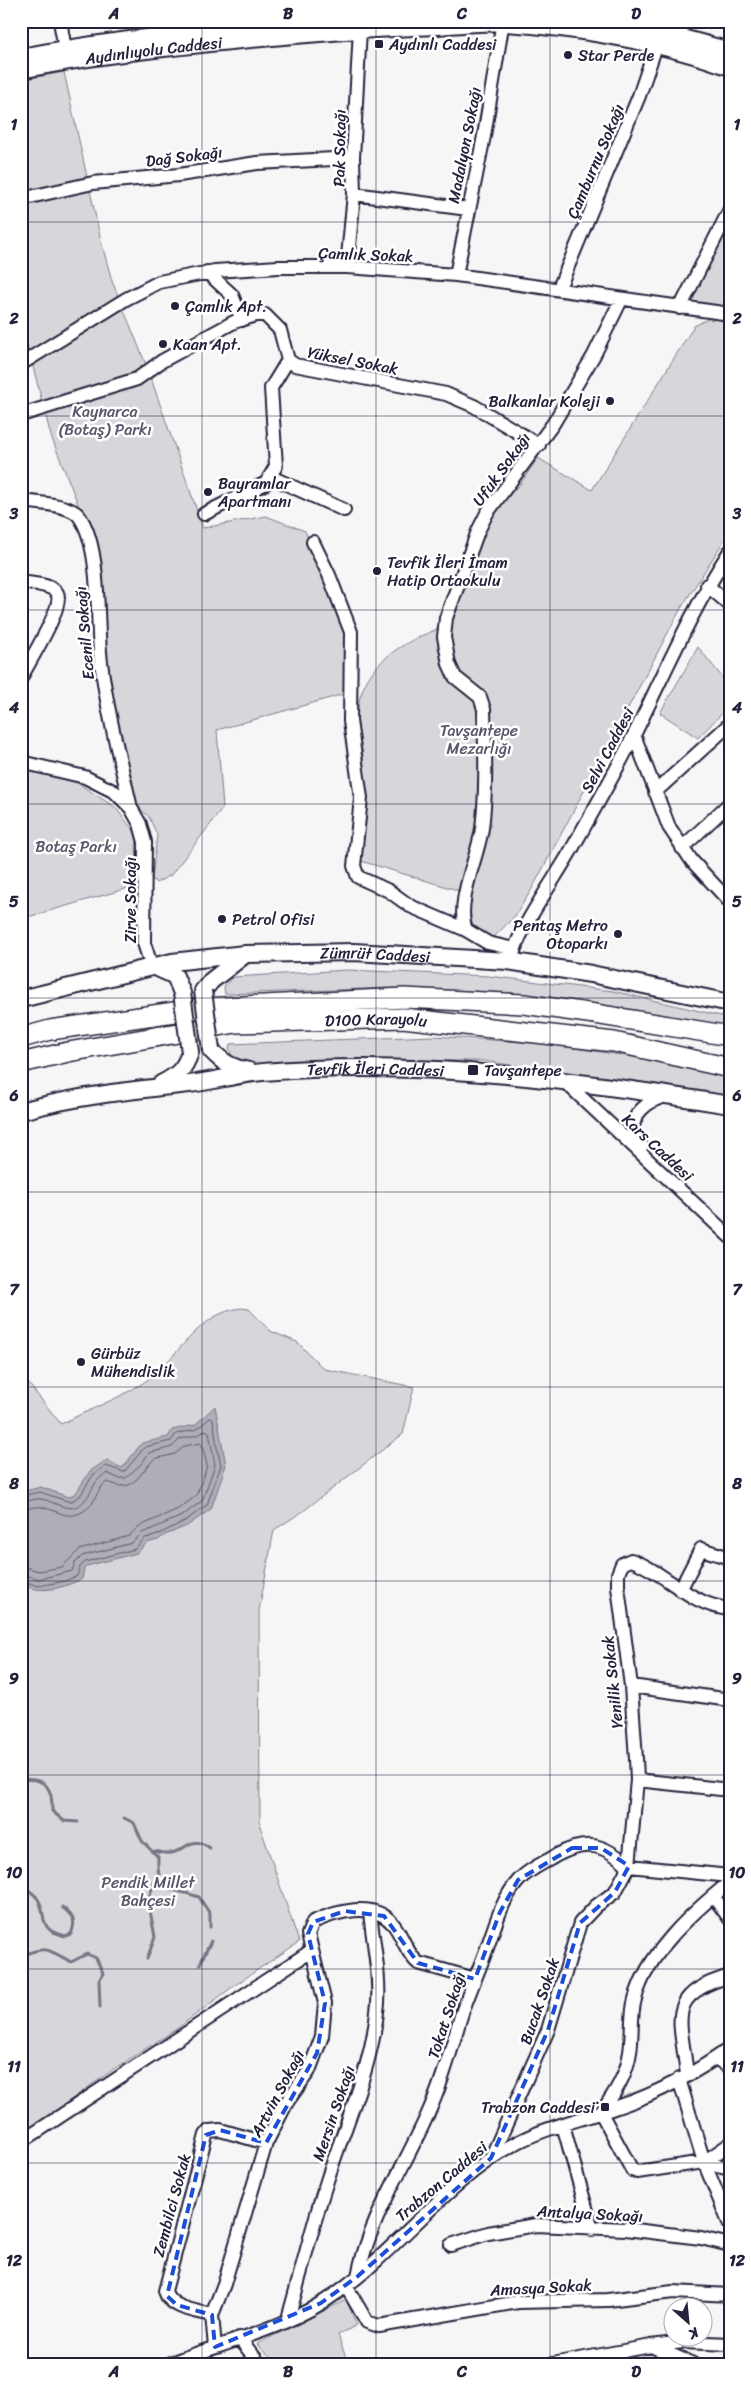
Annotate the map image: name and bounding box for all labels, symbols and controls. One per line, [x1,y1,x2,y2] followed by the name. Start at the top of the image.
[108,0,119,28] text: A
[283,0,294,28] text: B
[456,0,468,28] text: C
[631,0,641,28] text: D
[82,28,224,74] street label: Aydınlıyolu Caddesi
[388,30,497,59] place label: Aydınlı Caddesi
[373,38,385,50] marker: Aydınlı Caddesi
[578,41,654,70] place label: Star Perde
[562,49,574,61] marker: Star Perde
[439,84,490,206] street label: Madalyon Sokağı
[558,99,633,223] street label: Çamburnu Sokağı
[324,109,355,187] street label: Pak Sokağı
[11,110,18,139] text: 1
[734,110,741,139] text: 1
[144,137,224,176] street label: Dağ Sokağı
[318,238,414,271] street label: Çamlık Sokak
[185,292,267,321] place label: Çamlık Apt.
[169,300,181,312] marker: Çamlık Apt.
[8,304,19,333] text: 2
[731,304,742,333] text: 2
[173,330,242,359] place label: Kaan Apt.
[157,338,169,350] marker: Kaan Apt.
[305,338,401,384] street label: Yüksel Sokak
[489,387,601,416] place label: Balkanlar Koleji
[604,395,616,407] marker: Balkanlar Koleji
[58,397,152,444] park label: Kaynarca (Botaş) Parkı
[464,426,538,513] street label: Ufuk Sokağı
[217,469,292,516] place label: Bayramlar Apartmanı
[202,486,214,498] marker: Bayramlar Apartmanı
[9,499,19,528] text: 3
[732,499,742,528] text: 3
[387,548,508,595] place label: Tevfik İleri İmam Hatip Ortaokulu
[371,565,383,577] marker: Tevfik İleri İmam Hatip Ortaokulu
[66,585,103,681] street label: Ecenil Sokağı
[8,693,19,722] text: 4
[731,693,742,722] text: 4
[573,702,643,798] street label: Selvi Caddesi
[440,716,518,763] park label: Tavşantepe Mezarlığı
[35,832,117,861] park label: Botaş Parkı
[116,857,145,943] street label: Zirve Sokağı
[9,887,19,916] text: 5
[732,887,742,916] text: 5
[232,905,315,934] place label: Petrol Ofisi
[513,911,608,958] place label: Pentaş Metro Otoparkı
[216,913,228,925] marker: Petrol Ofisi
[612,928,624,940] marker: Pentaş Metro Otoparkı
[320,938,431,971] street label: Zümrüt Caddesi
[324,1004,429,1036] street label: D100 Karayolu
[307,1054,445,1085] street label: Tevfik İleri Caddesi
[484,1056,562,1085] place label: Tavşantepe
[466,1063,480,1077] marker: Tavşantepe
[8,1081,19,1110] text: 6
[731,1081,742,1110] text: 6
[615,1106,701,1189] street label: Kars Caddesi
[9,1275,20,1304] text: 7
[732,1275,743,1304] text: 7
[91,1339,176,1386] place label: Gürbüz Mühendislik
[75,1356,87,1368] marker: Gürbüz Mühendislik
[8,1469,19,1498] text: 8
[731,1469,742,1498] text: 8
[593,1634,632,1730] street label: Yenilik Sokak
[9,1664,19,1693] text: 9
[732,1664,742,1693] text: 9
[6,1858,22,1887] text: 10
[729,1858,745,1887] text: 10
[101,1868,195,1915] park label: Pendik Millet Bahçesi
[511,1953,568,2049] street label: Bucak Sokak
[419,1968,474,2063] street label: Tokat Sokağı
[242,2044,313,2143] street label: Artvin Sokağı
[7,2052,21,2081] text: 11
[730,2052,744,2081] text: 11
[304,2061,363,2165] street label: Mersin Sokağı
[481,2093,599,2122] place label: Trabzon Caddesi̇
[599,2101,611,2113] marker: Trabzon Caddesi̇
[388,2133,495,2229] street label: Trabzon Caddesi
[144,2150,199,2260] street label: Zembilci Sokak
[535,2196,644,2231] street label: Antalya Sokağı
[6,2246,23,2275] text: 12
[729,2246,746,2275] text: 12
[489,2270,593,2305] street label: Amasya Sokak
[664,2298,714,2348] north arrow
[683,2320,704,2347] text: K
[108,2357,119,2385] text: A
[283,2357,294,2385] text: B
[456,2357,468,2385] text: C
[631,2357,641,2385] text: D

